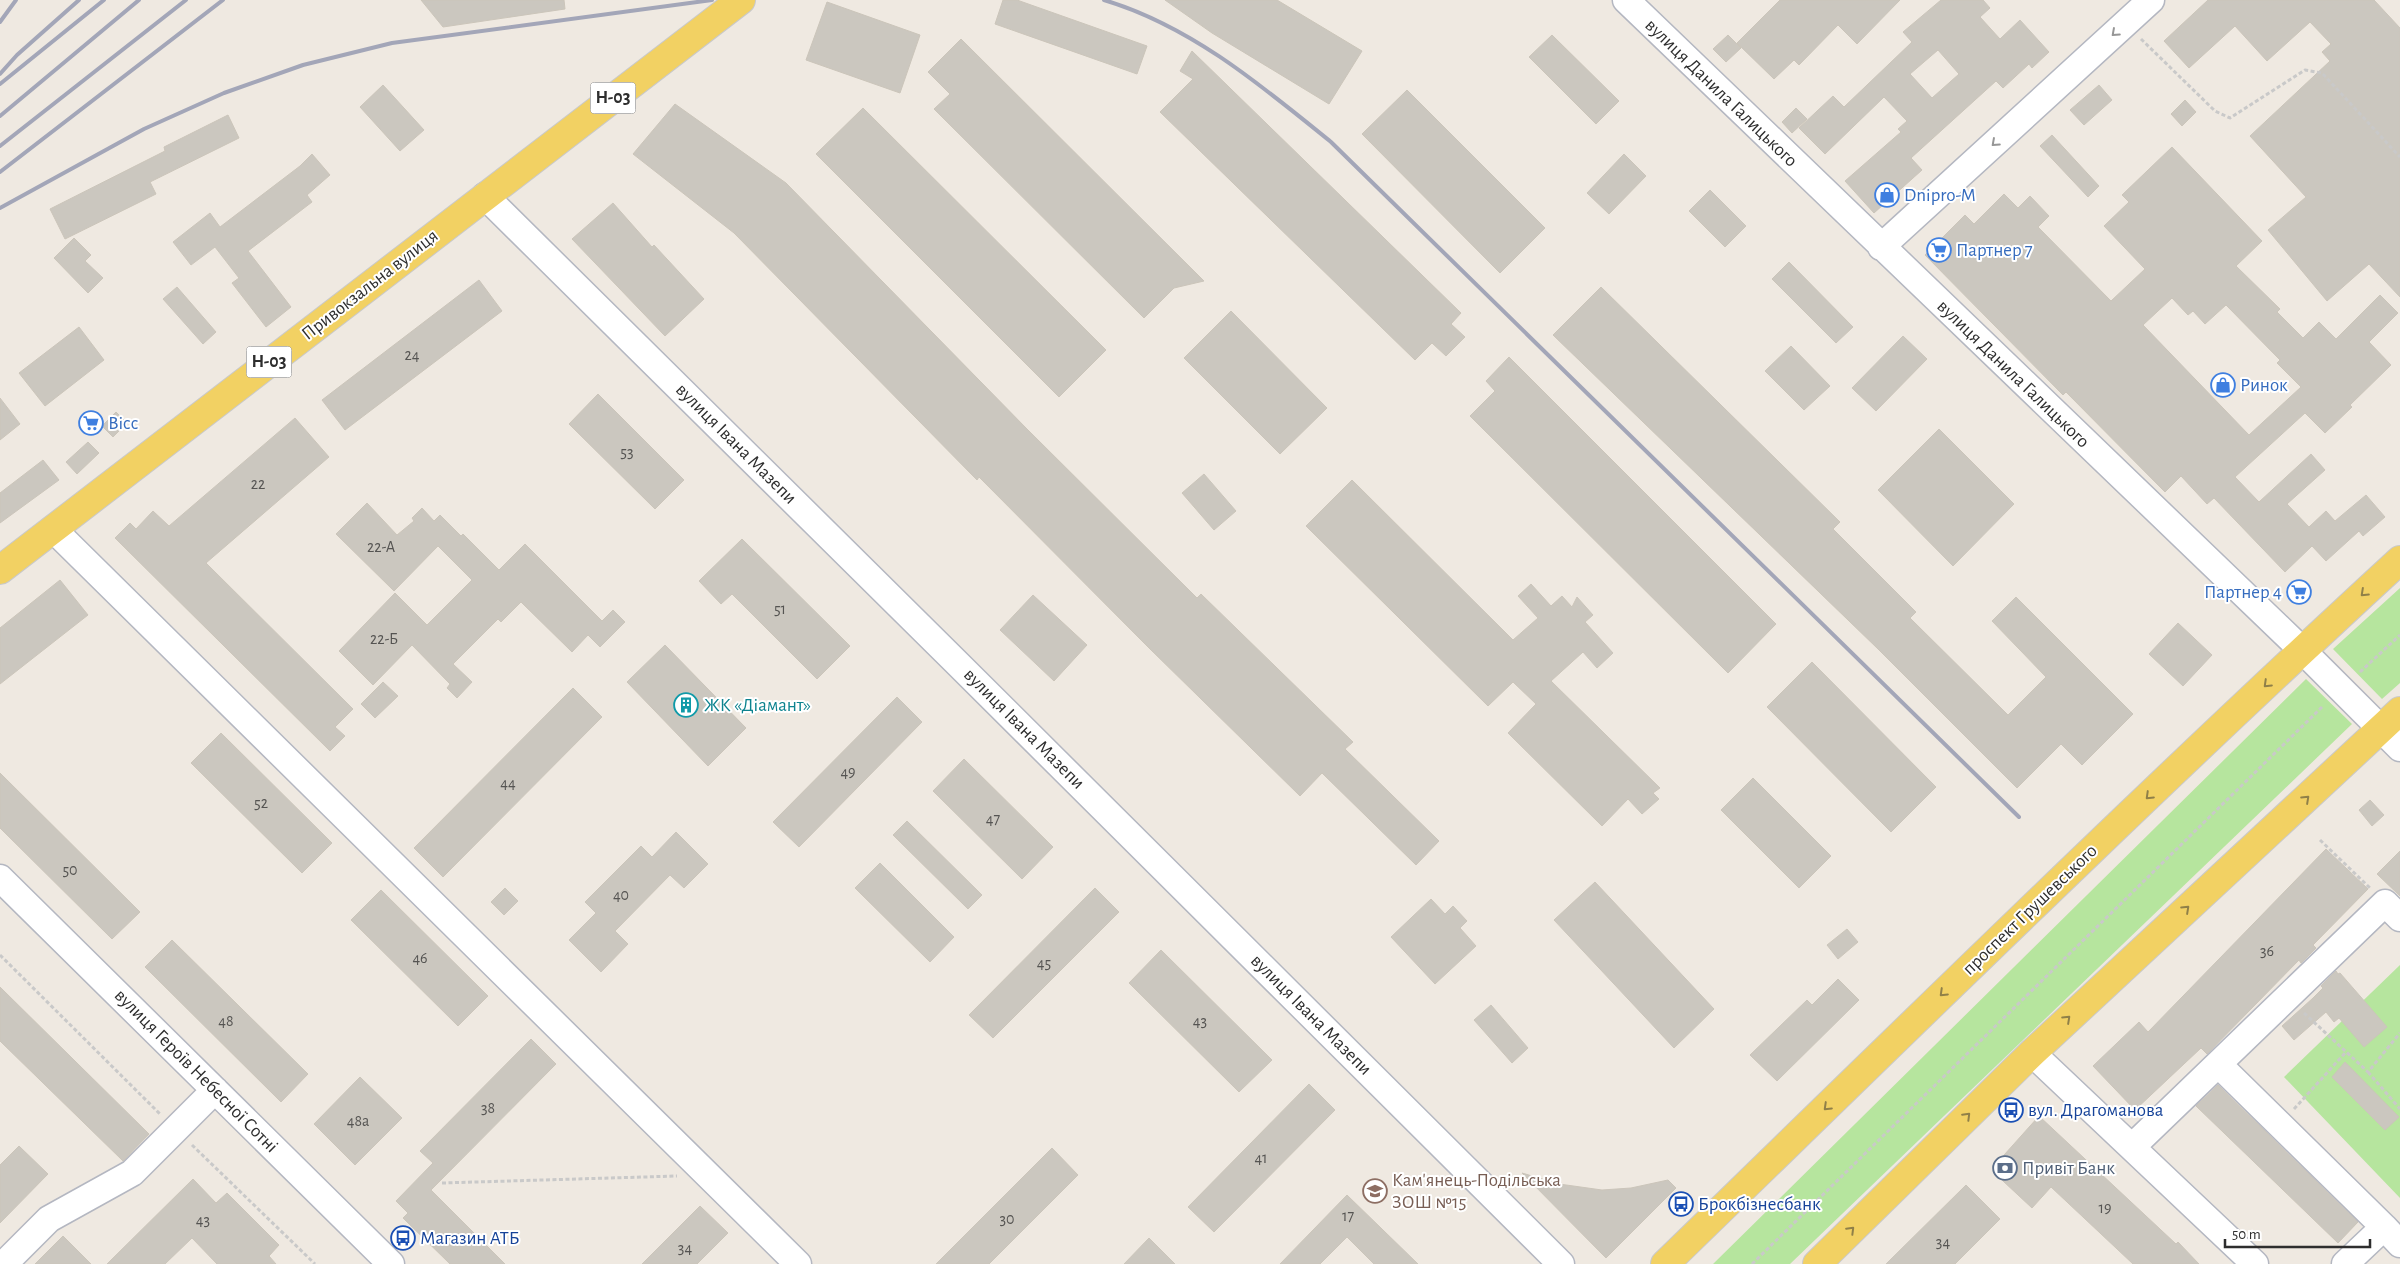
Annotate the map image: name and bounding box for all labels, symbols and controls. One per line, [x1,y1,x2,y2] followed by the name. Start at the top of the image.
[1641,16,1801,170] street label: вулиця Данила Галицького
[2111,27,2120,36] one-way arrow
[590,82,636,114] road number: Н-03
[1991,137,2000,146] one-way arrow
[1874,182,1900,208] shop icon: Dnipro-M
[1904,186,1976,205] place label: Dnipro-M
[298,226,442,344] street label: Привокзальна вулиця
[1926,237,1952,263] supermarket icon: Партнер 7
[1956,241,2033,260] place label: Партнер 7
[1933,297,2093,451] street label: вулиця Данила Галицького
[246,347,292,378] road number: Н-03
[405,347,420,363] house number: 24
[2210,372,2236,398] shop icon: Ринок
[2240,376,2288,395] place label: Ринок
[672,380,800,508] street label: вулиця Івана Мазепи
[78,410,104,436] supermarket icon: Вісс
[108,414,138,433] place label: Вісс
[620,444,634,460] house number: 53
[251,476,265,492] house number: 22
[367,539,396,555] house number: 22-А
[2286,579,2312,605] supermarket icon: Партнер 4
[2204,583,2282,602] place label: Партнер 4
[2361,587,2370,596] one-way arrow
[774,601,786,617] house number: 51
[370,631,398,647] house number: 22-Б
[960,665,1088,793] street label: вулиця Івана Мазепи
[2263,678,2272,687] one-way arrow
[673,692,699,718] building icon: ЖК «Діамант»
[704,696,811,715] place label: ЖК «Діамант»
[840,764,856,780] house number: 49
[500,775,516,791] house number: 44
[2146,790,2155,799] one-way arrow
[254,795,268,811] house number: 52
[2300,795,2309,804] one-way arrow
[986,811,1001,827] house number: 47
[1959,841,2101,979] street label: проспект Грушевського
[62,862,78,878] house number: 50
[613,887,629,903] house number: 40
[2181,906,2190,915] one-way arrow
[2260,943,2274,959] house number: 36
[412,950,428,966] house number: 46
[1247,951,1375,1079] street label: вулиця Івана Мазепи
[1037,955,1051,971] house number: 45
[111,986,281,1156] street label: вулиця Героїв Небесної Сотні
[1940,987,1949,996] one-way arrow
[218,1013,234,1029] house number: 48
[1193,1013,1207,1029] house number: 43
[2062,1016,2071,1025] one-way arrow
[1998,1097,2024,1123] bus stop icon: вул. Драгоманова
[481,1100,495,1116] house number: 38
[1823,1101,1832,1110] one-way arrow
[2028,1101,2164,1120] place label: вул. Драгоманова
[347,1113,369,1129] house number: 48а
[1961,1113,1970,1122] one-way arrow
[1254,1150,1268,1166] house number: 41
[1992,1155,2018,1181] bank icon: Привіт Банк
[2022,1159,2115,1178] place label: Привіт Банк
[1392,1171,1561,1212] place label: Кам'янець-Подільська ЗОШ №15
[1362,1178,1388,1204] school or university icon: Кам'янець-Подільська ЗОШ №15
[1668,1191,1694,1217] bus stop icon: Брокбізнесбанк
[1698,1195,1821,1214] place label: Брокбізнесбанк
[2098,1200,2112,1216] house number: 19
[1342,1208,1354,1224] house number: 17
[999,1211,1015,1227] house number: 30
[196,1212,210,1228] house number: 43
[2225,1216,2370,1248] scale bar
[390,1225,416,1251] bus stop icon: Магазин АТБ
[1846,1227,1855,1236] one-way arrow
[2232,1227,2261,1242] text: 50 m
[420,1229,520,1248] place label: Магазин АТБ
[1936,1234,1950,1250] house number: 34
[678,1240,692,1256] house number: 34

